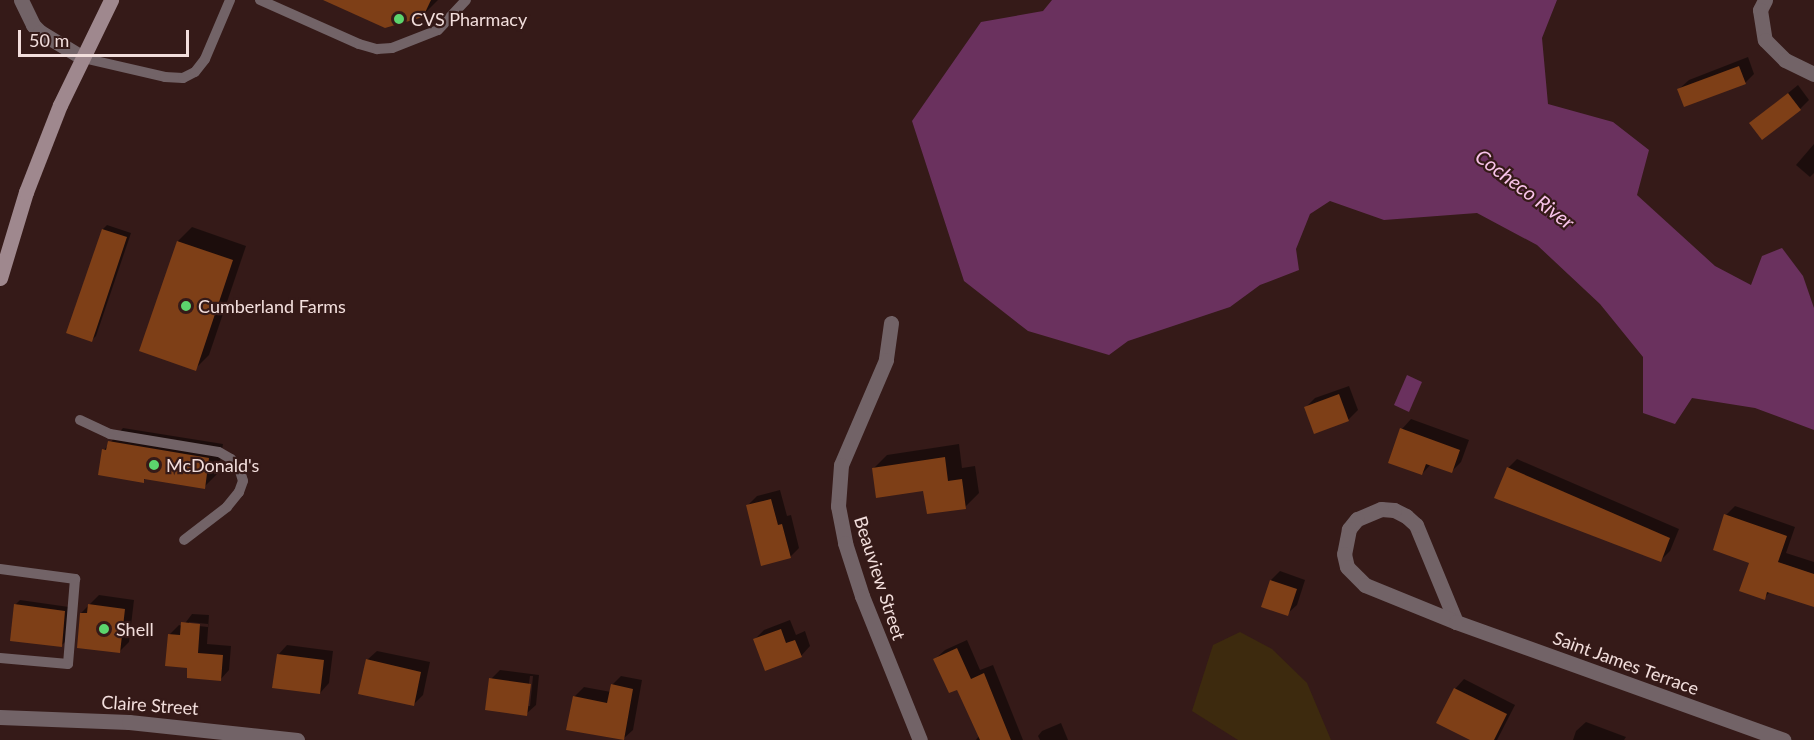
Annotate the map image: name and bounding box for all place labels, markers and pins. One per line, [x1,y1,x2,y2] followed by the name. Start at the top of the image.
[411,8,527,30] place label: CVS Pharmacy
[392,12,406,26] marker: CVS Pharmacy
[198,295,346,317] place label: Cumberland Farms
[179,299,193,313] marker: Cumberland Farms
[166,454,259,476] place label: McDonald's
[147,458,161,472] marker: McDonald's
[116,618,154,640] place label: Shell
[97,622,111,636] marker: Shell

